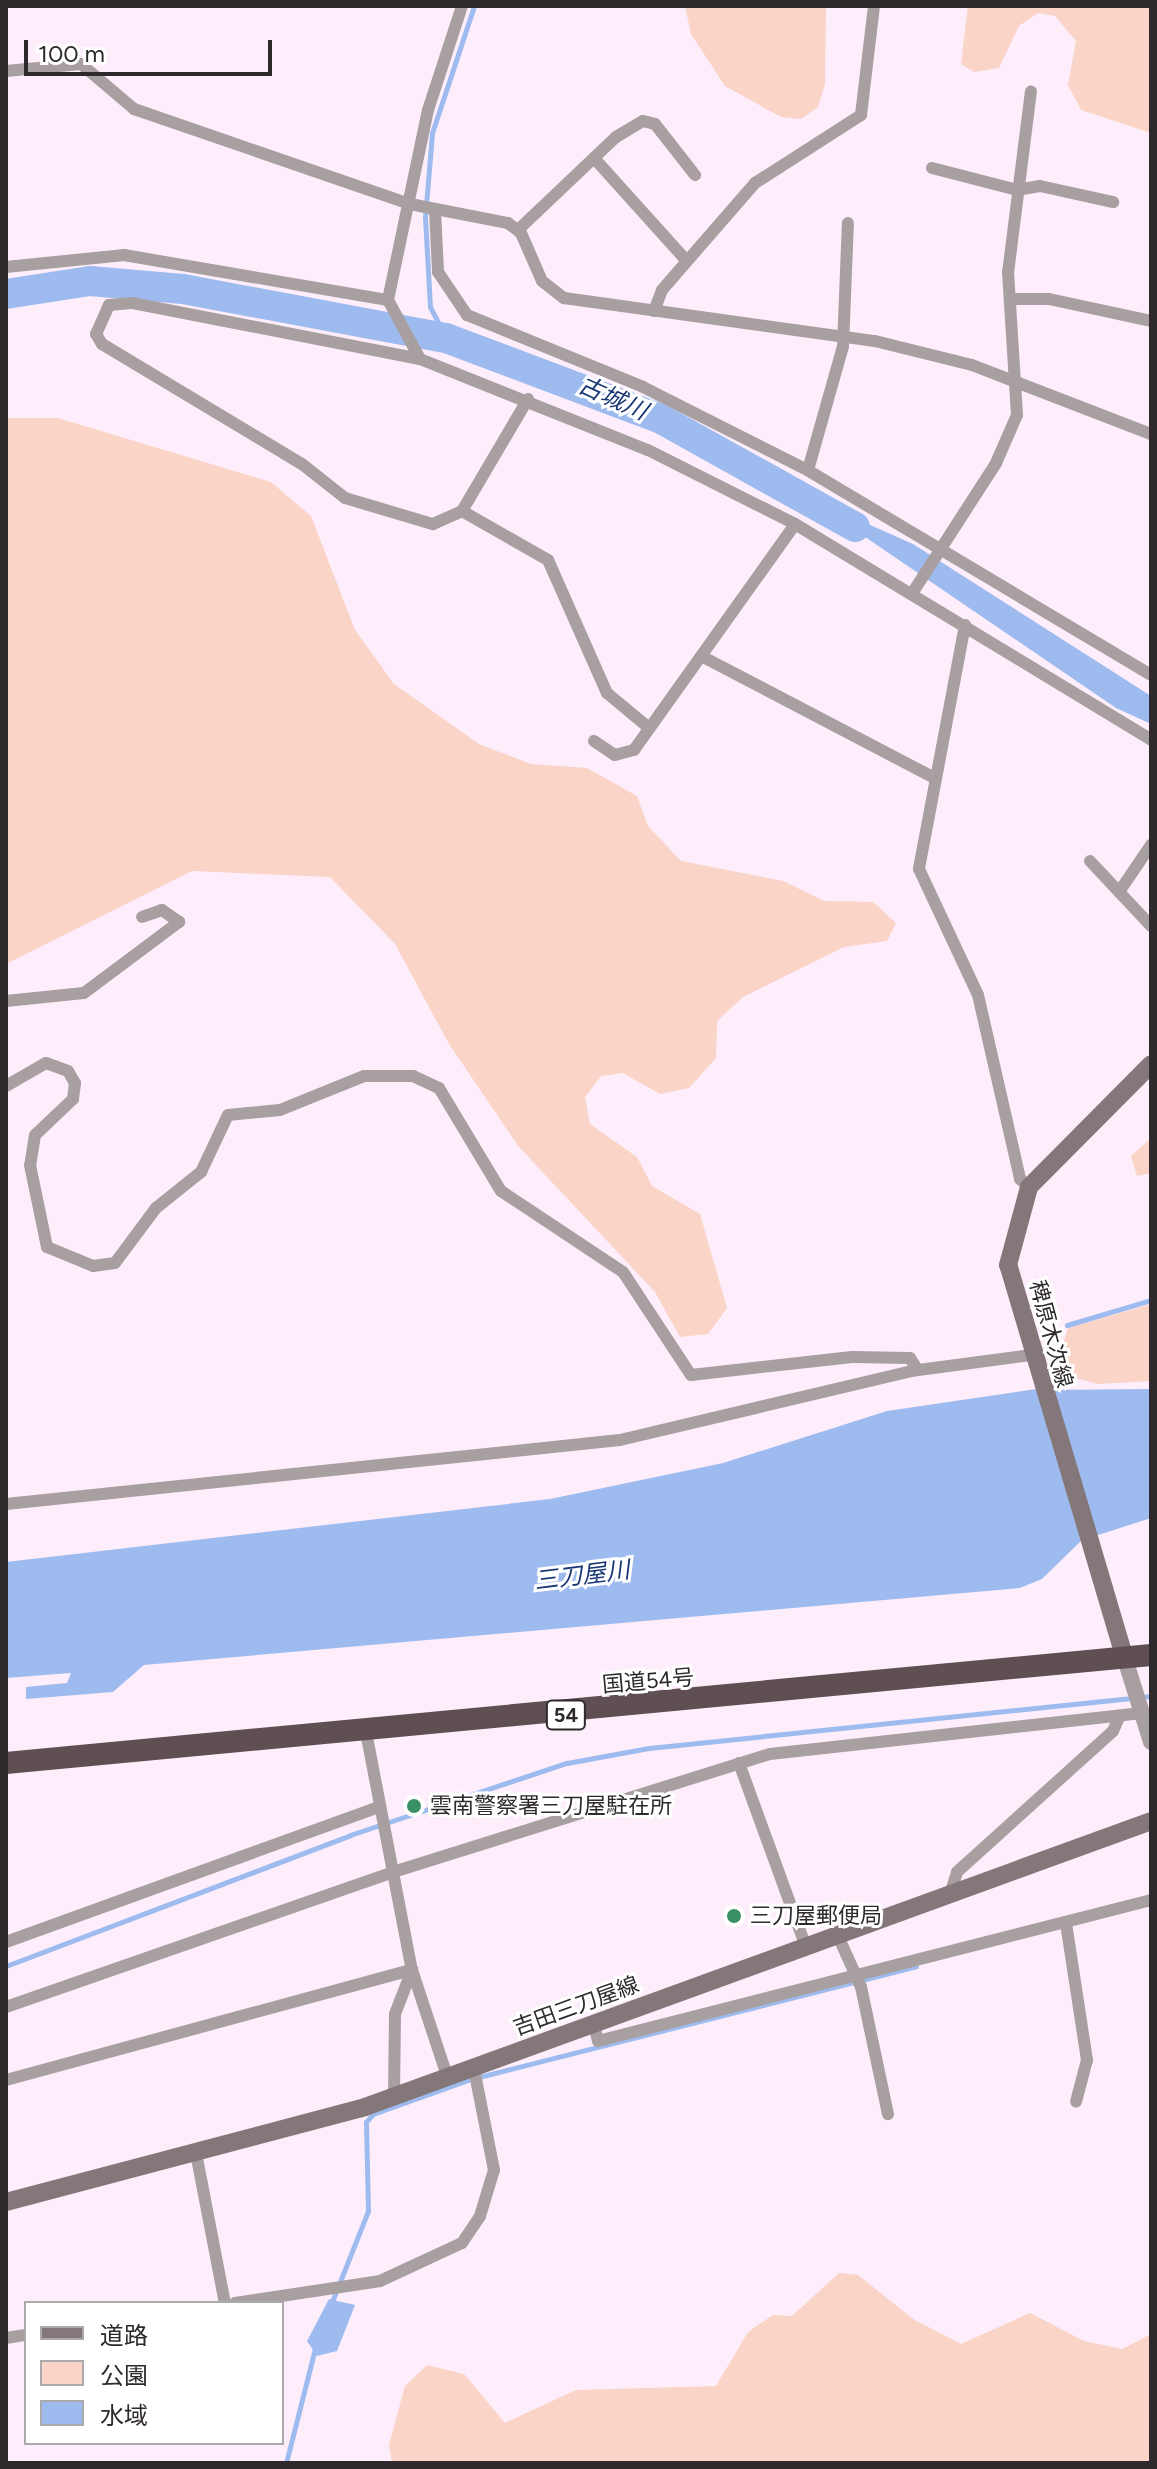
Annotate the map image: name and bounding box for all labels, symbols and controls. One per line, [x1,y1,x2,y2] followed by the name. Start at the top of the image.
[28,24,276,74] scale bar
[38,39,105,68] text: 100 m
[574,370,652,426] water label: 古城川
[1024,1277,1078,1391] street label: 稗原木次線
[533,1555,631,1595] water label: 三刀屋川
[601,1664,695,1698] street label: 国道54号
[544,1699,588,1731] road number: 54
[430,1793,672,1819] place label: 雲南警察署三刀屋駐在所
[405,1797,423,1815] marker: 雲南警察署三刀屋駐在所
[750,1903,882,1929] place label: 三刀屋郵便局
[725,1907,743,1925] marker: 三刀屋郵便局
[509,1971,643,2041] street label: 吉田三刀屋線
[24,2301,284,2445] legend
[100,2321,148,2350] text: 道路
[100,2361,148,2390] text: 公園
[100,2401,148,2430] text: 水域

